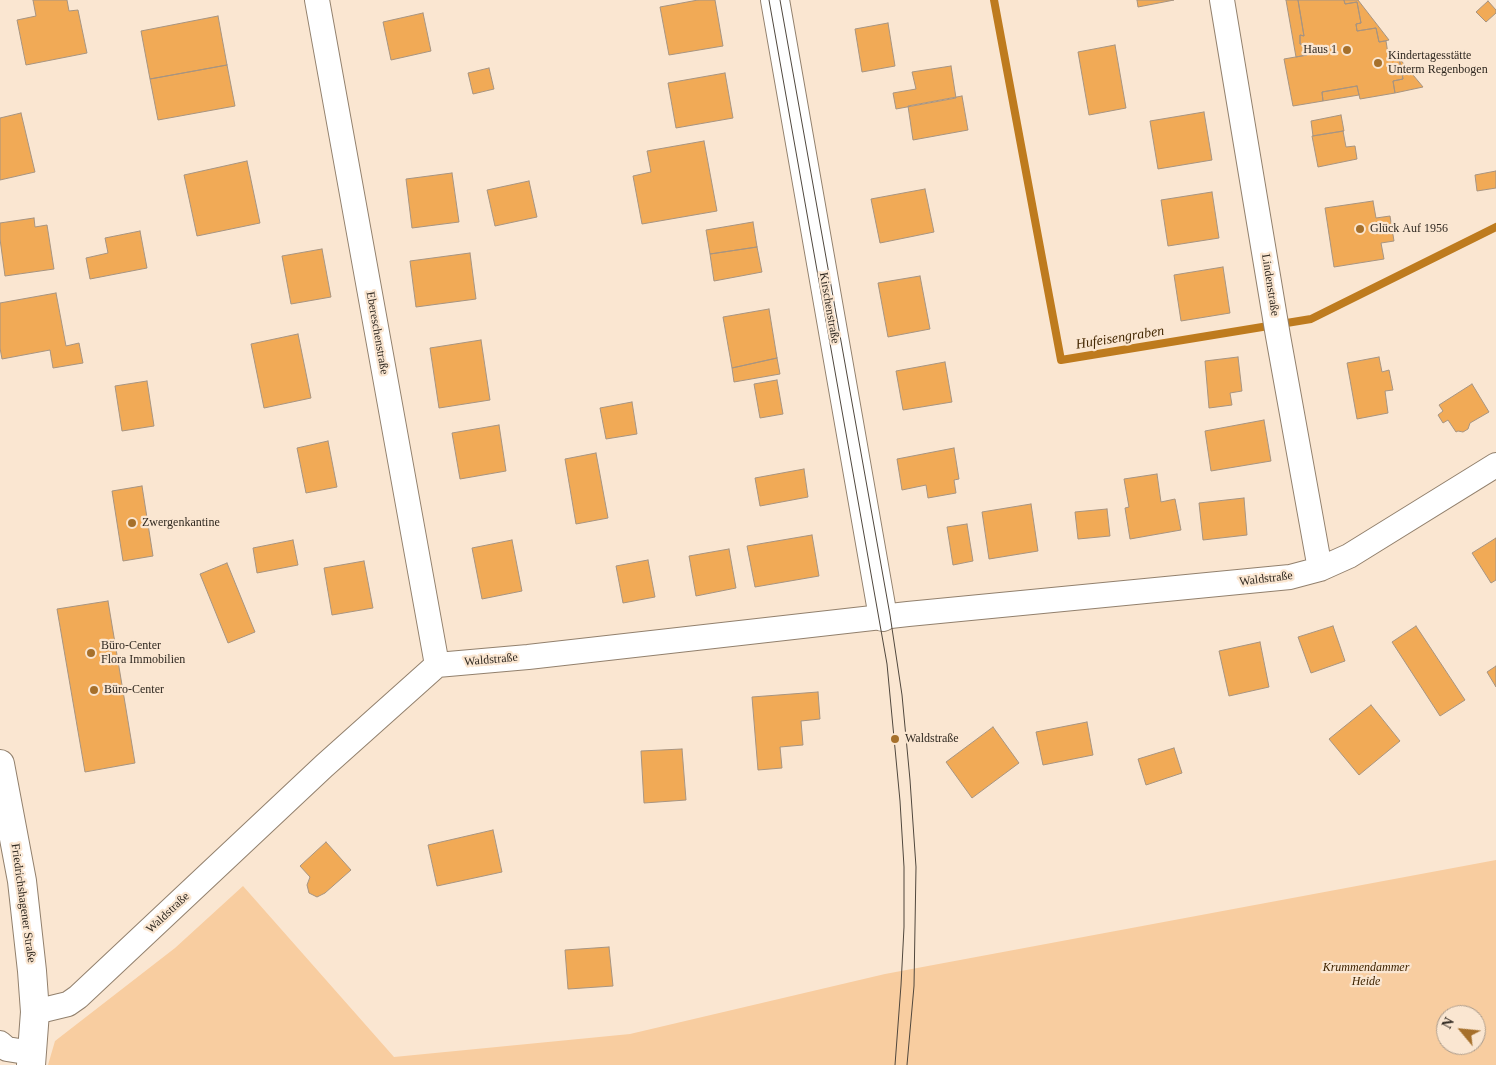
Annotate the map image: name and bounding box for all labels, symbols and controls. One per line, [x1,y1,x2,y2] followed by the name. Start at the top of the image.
[1303,43,1337,57] place label: Haus 1
[1341,44,1353,56] marker: Haus 1
[1388,49,1488,77] place label: Kindertagesstätte Unterm Regenbogen
[1372,57,1384,69] marker: Kindertagesstätte Unterm Regenbogen
[1370,222,1448,236] place label: Glück Auf 1956
[1354,223,1366,235] marker: Glück Auf 1956
[1258,253,1282,317] street label: Lindenstraße
[816,271,842,345] street label: Kirschenstraße
[363,290,391,376] street label: Ebereschenstraße
[1075,323,1165,353] water label: Hufeisengraben
[142,516,220,530] place label: Zwergenkantine
[126,517,138,529] marker: Zwergenkantine
[1238,569,1294,589] street label: Waldstraße
[101,639,185,667] place label: Büro-Center Flora Immobilien
[85,647,97,659] marker: Büro-Center Flora Immobilien
[464,650,518,670] street label: Waldstraße
[104,683,164,697] place label: Büro-Center
[88,684,100,696] marker: Büro-Center
[905,732,959,746] place label: Waldstraße
[889,733,901,745] marker: Waldstraße
[7,842,39,964] street label: Friedrichshagener Straße
[143,889,193,937] street label: Waldstraße
[1323,961,1409,989] park label: Krummendammer Heide
[1436,1005,1486,1055] north arrow
[1439,1015,1457,1031] text: N

